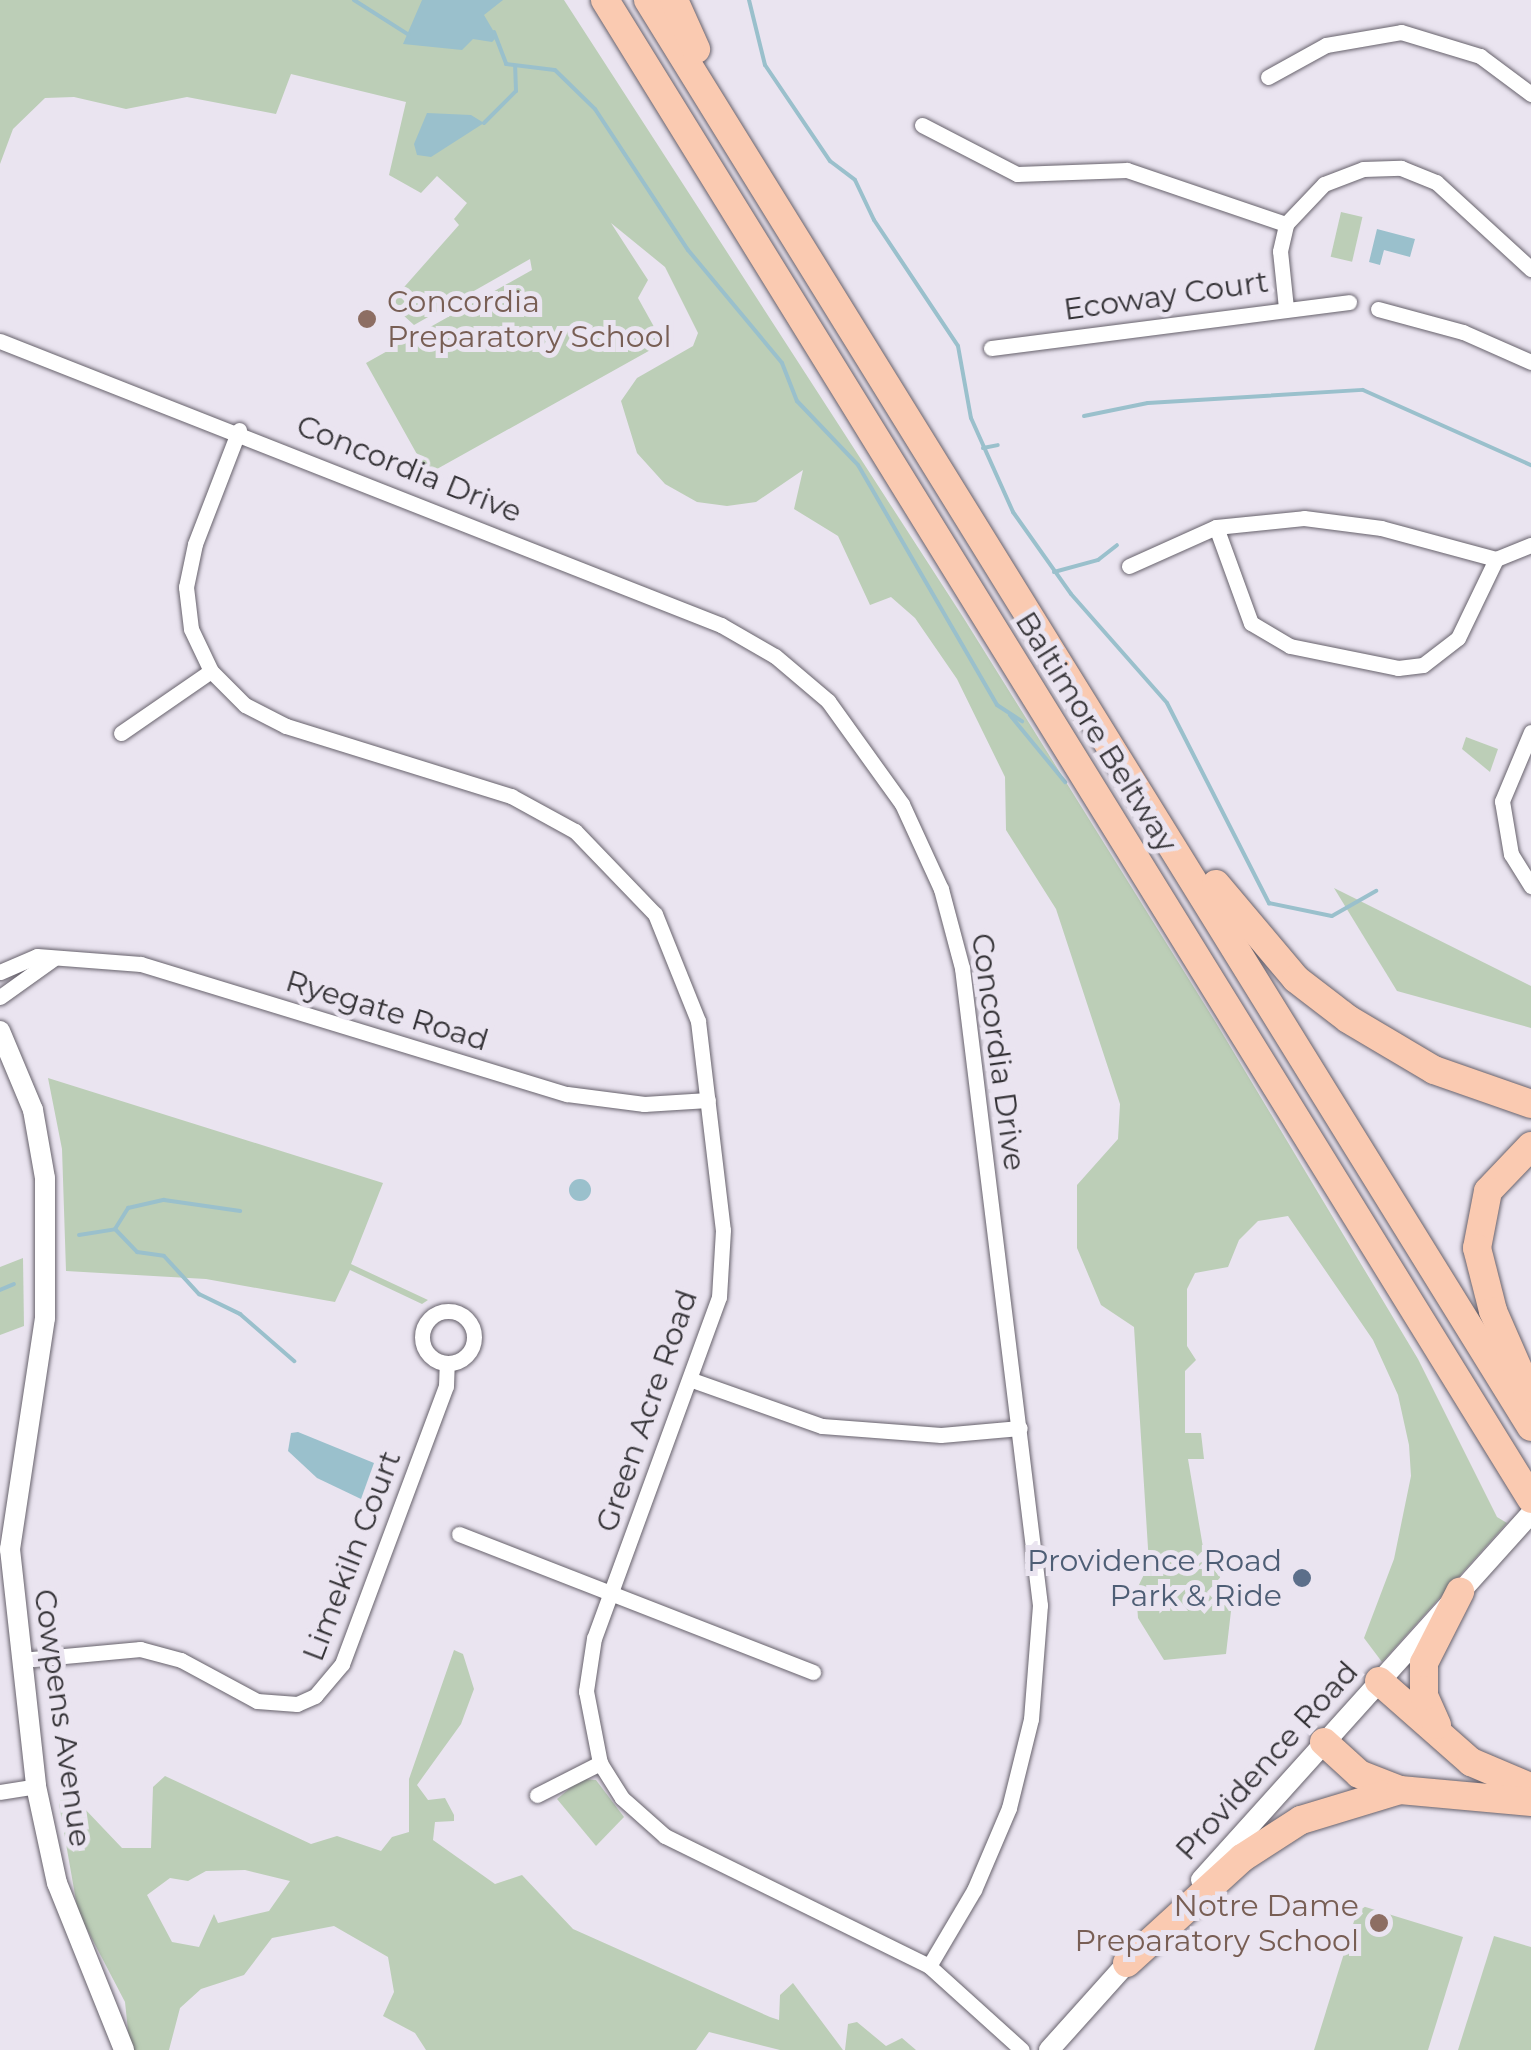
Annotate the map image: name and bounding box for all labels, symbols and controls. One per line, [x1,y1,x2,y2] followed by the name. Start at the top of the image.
[1061,264,1271,328] street label: Ecoway Court
[387,284,672,354] place label: Concordia Preparatory School
[356,308,378,330] marker: Concordia Preparatory School
[291,407,527,531] street label: Concordia Drive
[1008,605,1184,859] street label: Baltimore Beltway
[964,931,1032,1173] street label: Concordia Drive
[281,963,493,1059] street label: Ryegate Road
[589,1285,705,1537] street label: Green Acre Road
[295,1446,409,1666] street label: Limekiln Court
[1027,1543,1282,1614] place label: Providence Road Park & Ride
[1291,1567,1313,1589] marker: Providence Road Park & Ride
[26,1587,98,1849] street label: Cowpens Avenue
[1168,1654,1366,1868] street label: Providence Road
[1074,1888,1359,1958] place label: Notre Dame Preparatory School
[1368,1912,1390,1934] marker: Notre Dame Preparatory School

